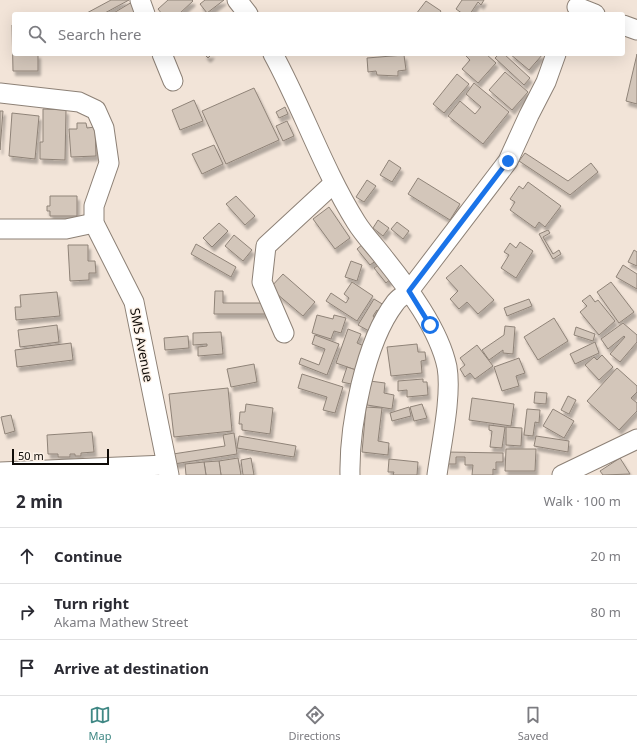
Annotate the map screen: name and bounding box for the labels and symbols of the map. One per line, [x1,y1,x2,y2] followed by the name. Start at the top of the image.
[499,152,517,170] route end
[126,306,158,384] street label: SMS Avenue
[421,316,439,334] route start
[12,447,109,466] scale bar

